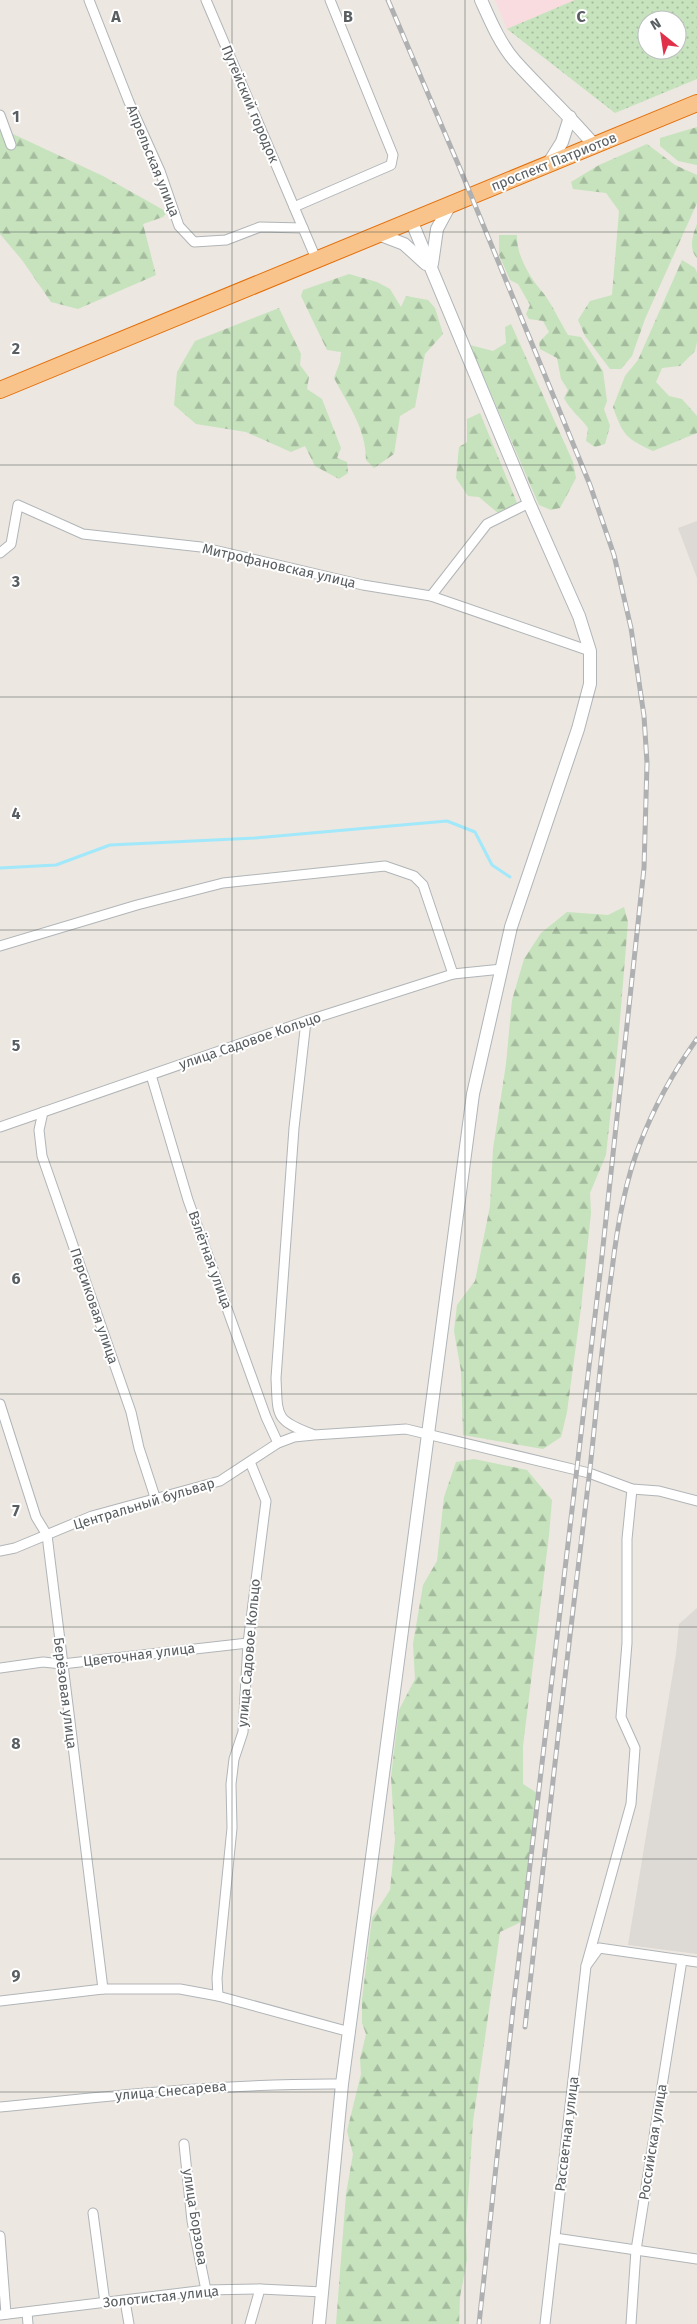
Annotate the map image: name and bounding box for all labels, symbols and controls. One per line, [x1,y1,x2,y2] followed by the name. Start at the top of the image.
[110,7,121,26] text: A
[343,7,353,26] text: B
[576,7,586,26] text: C
[637,10,687,60] north arrow
[647,14,664,34] text: N
[218,43,283,166] street label: Путейский городок
[123,103,183,219] street label: Апрельская улица
[12,107,20,126] text: 1
[489,129,620,195] street label: проспект Патриотов
[12,339,20,358] text: 2
[201,540,357,592] street label: Митрофановская улица
[11,572,20,591] text: 3
[11,804,21,823] text: 4
[177,1009,323,1073] street label: улица Садовое Кольцо
[12,1036,21,1055] text: 5
[184,1209,236,1311] street label: Взлётная улица
[66,1246,122,1366] street label: Персиковая улица
[11,1269,21,1288] text: 6
[71,1474,217,1534] street label: Центральный бульвар
[12,1501,20,1520] text: 7
[234,1578,264,1728] street label: улица Садовое Кольцо
[50,1636,80,1750] street label: Берёзовая улица
[82,1640,196,1670] street label: Цветочная улица
[11,1734,21,1753] text: 8
[12,1966,21,1985] text: 9
[552,2075,582,2193] street label: Рассветная улица
[115,2078,227,2104] street label: улица Снесарева
[635,2083,671,2201] street label: Российская улица
[179,2168,211,2266] street label: улица Борзова
[102,2282,220,2312] street label: Золотистая улица

